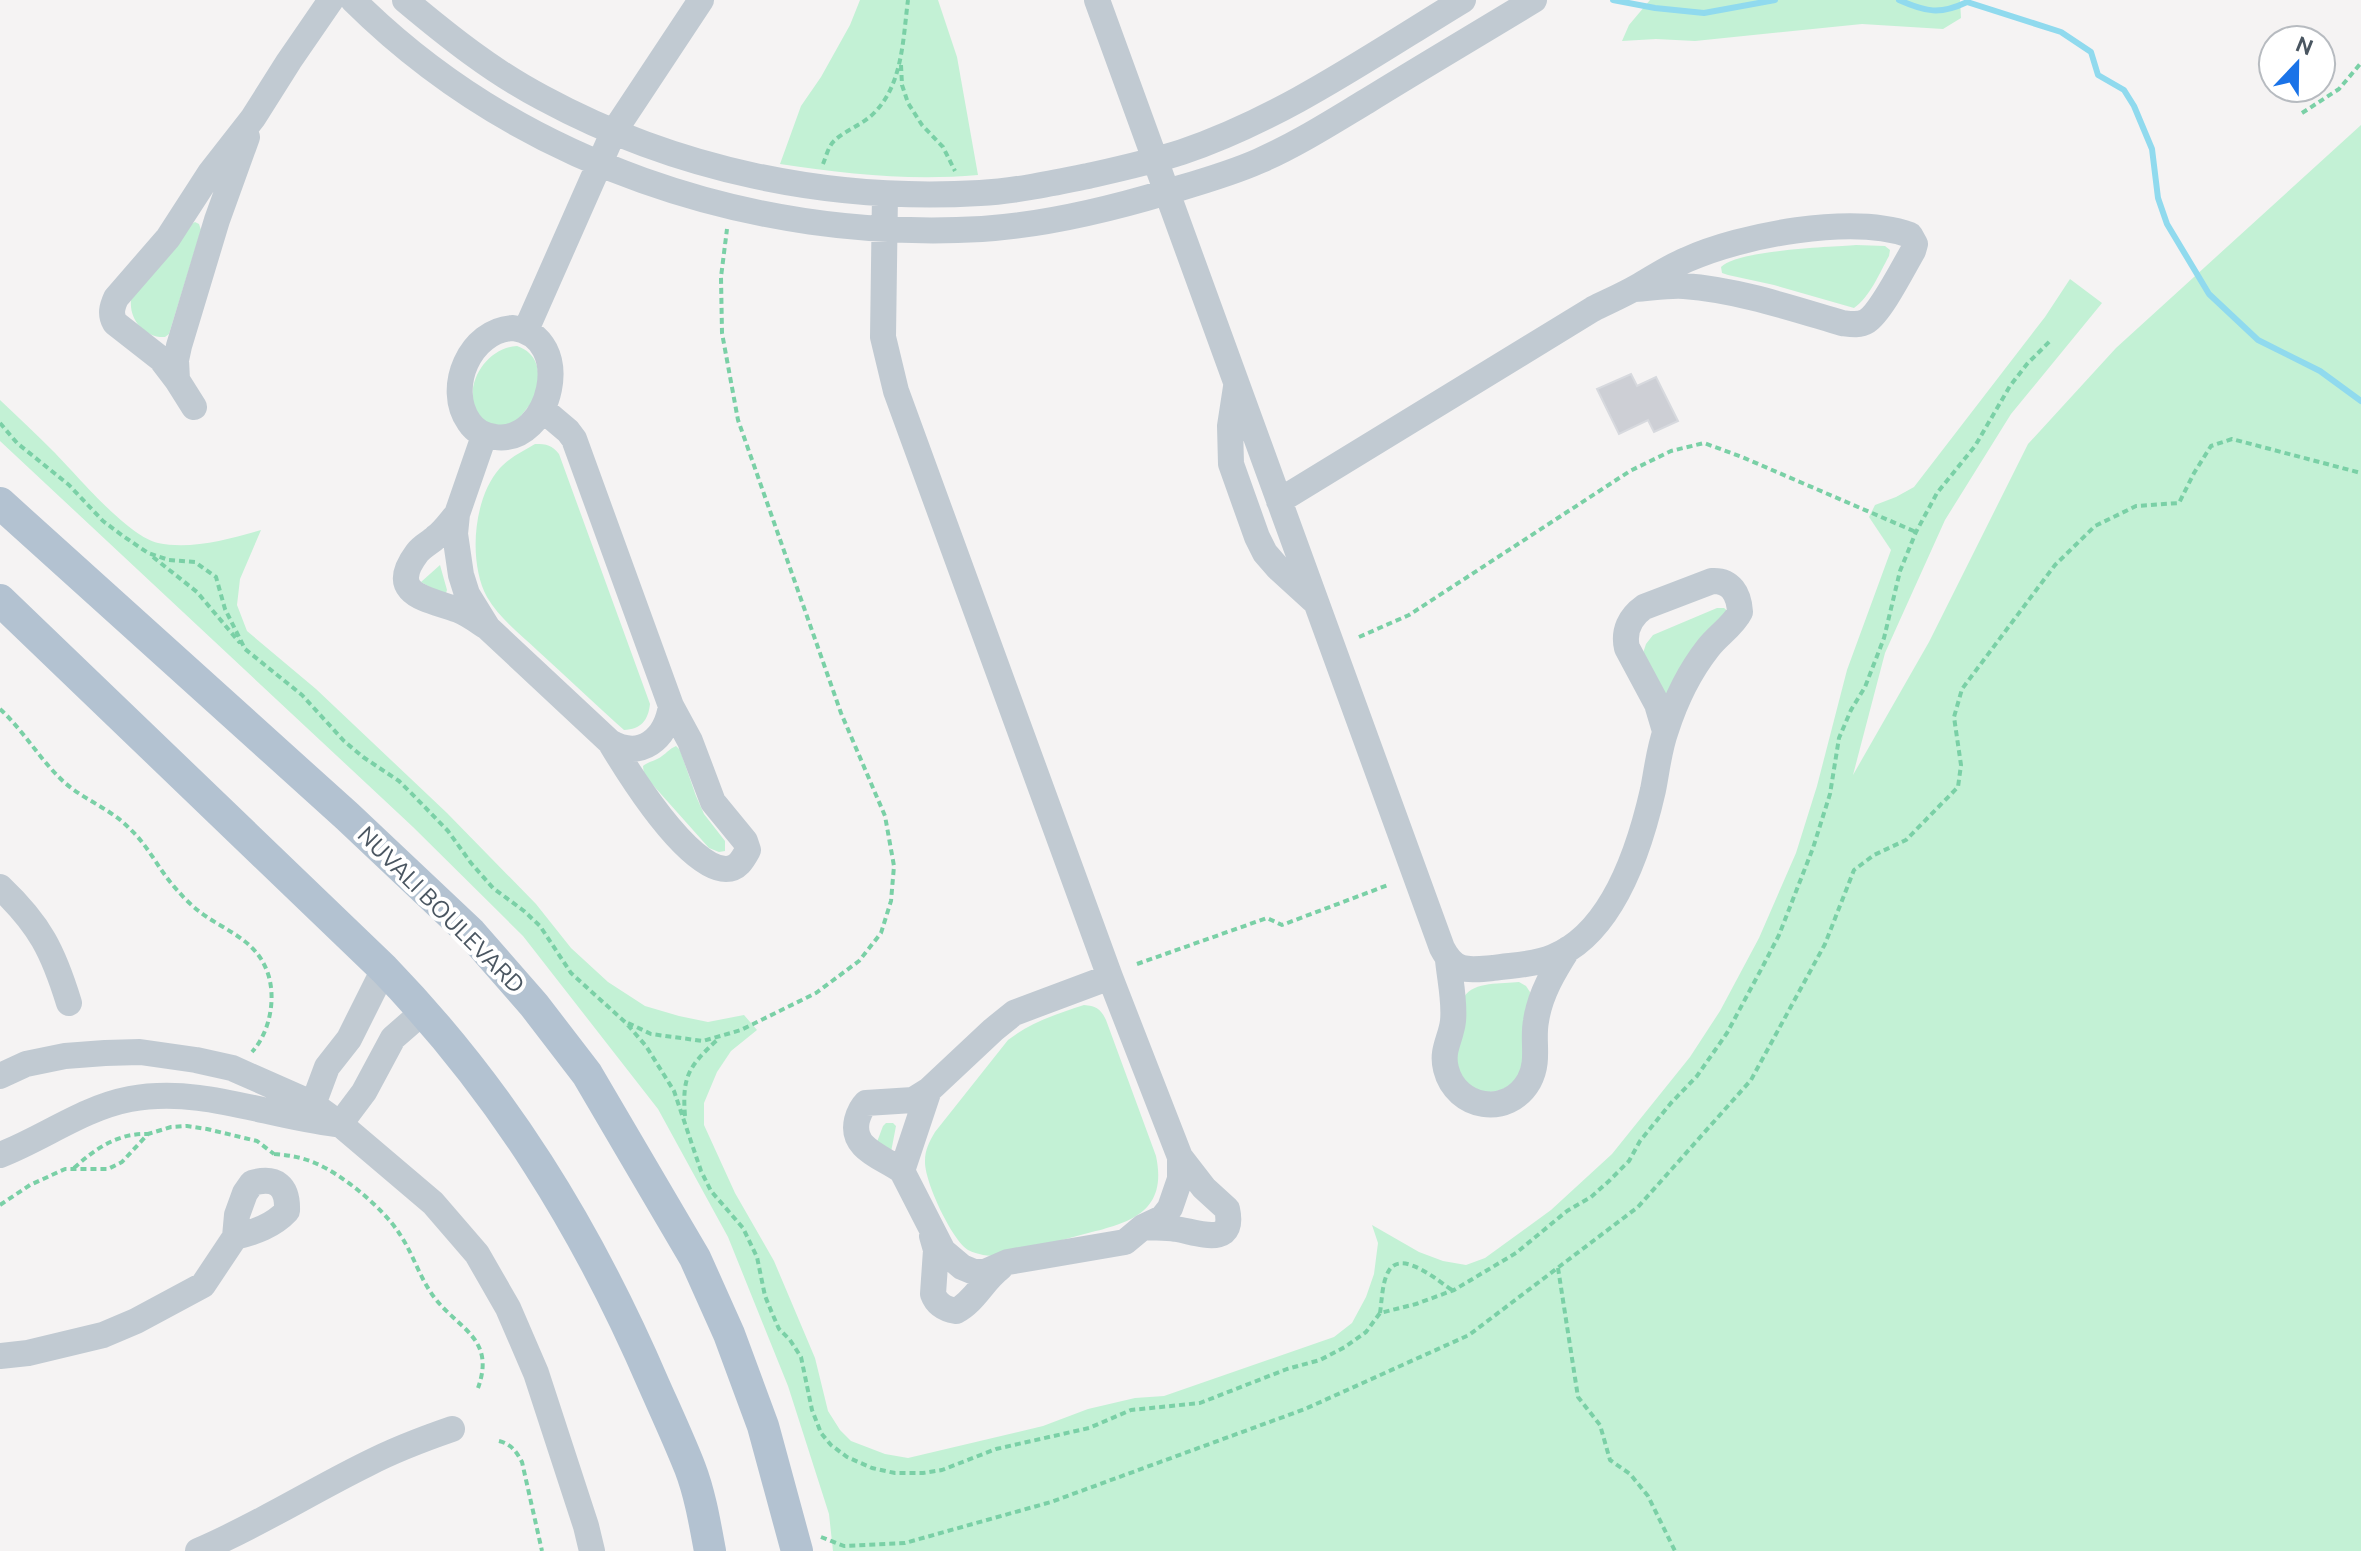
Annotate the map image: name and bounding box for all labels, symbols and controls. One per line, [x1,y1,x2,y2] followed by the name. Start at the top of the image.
[2257,24,2337,104] north arrow
[2292,30,2317,60] text: N
[352,821,530,999] street label: NUVALI BOULEVARD

